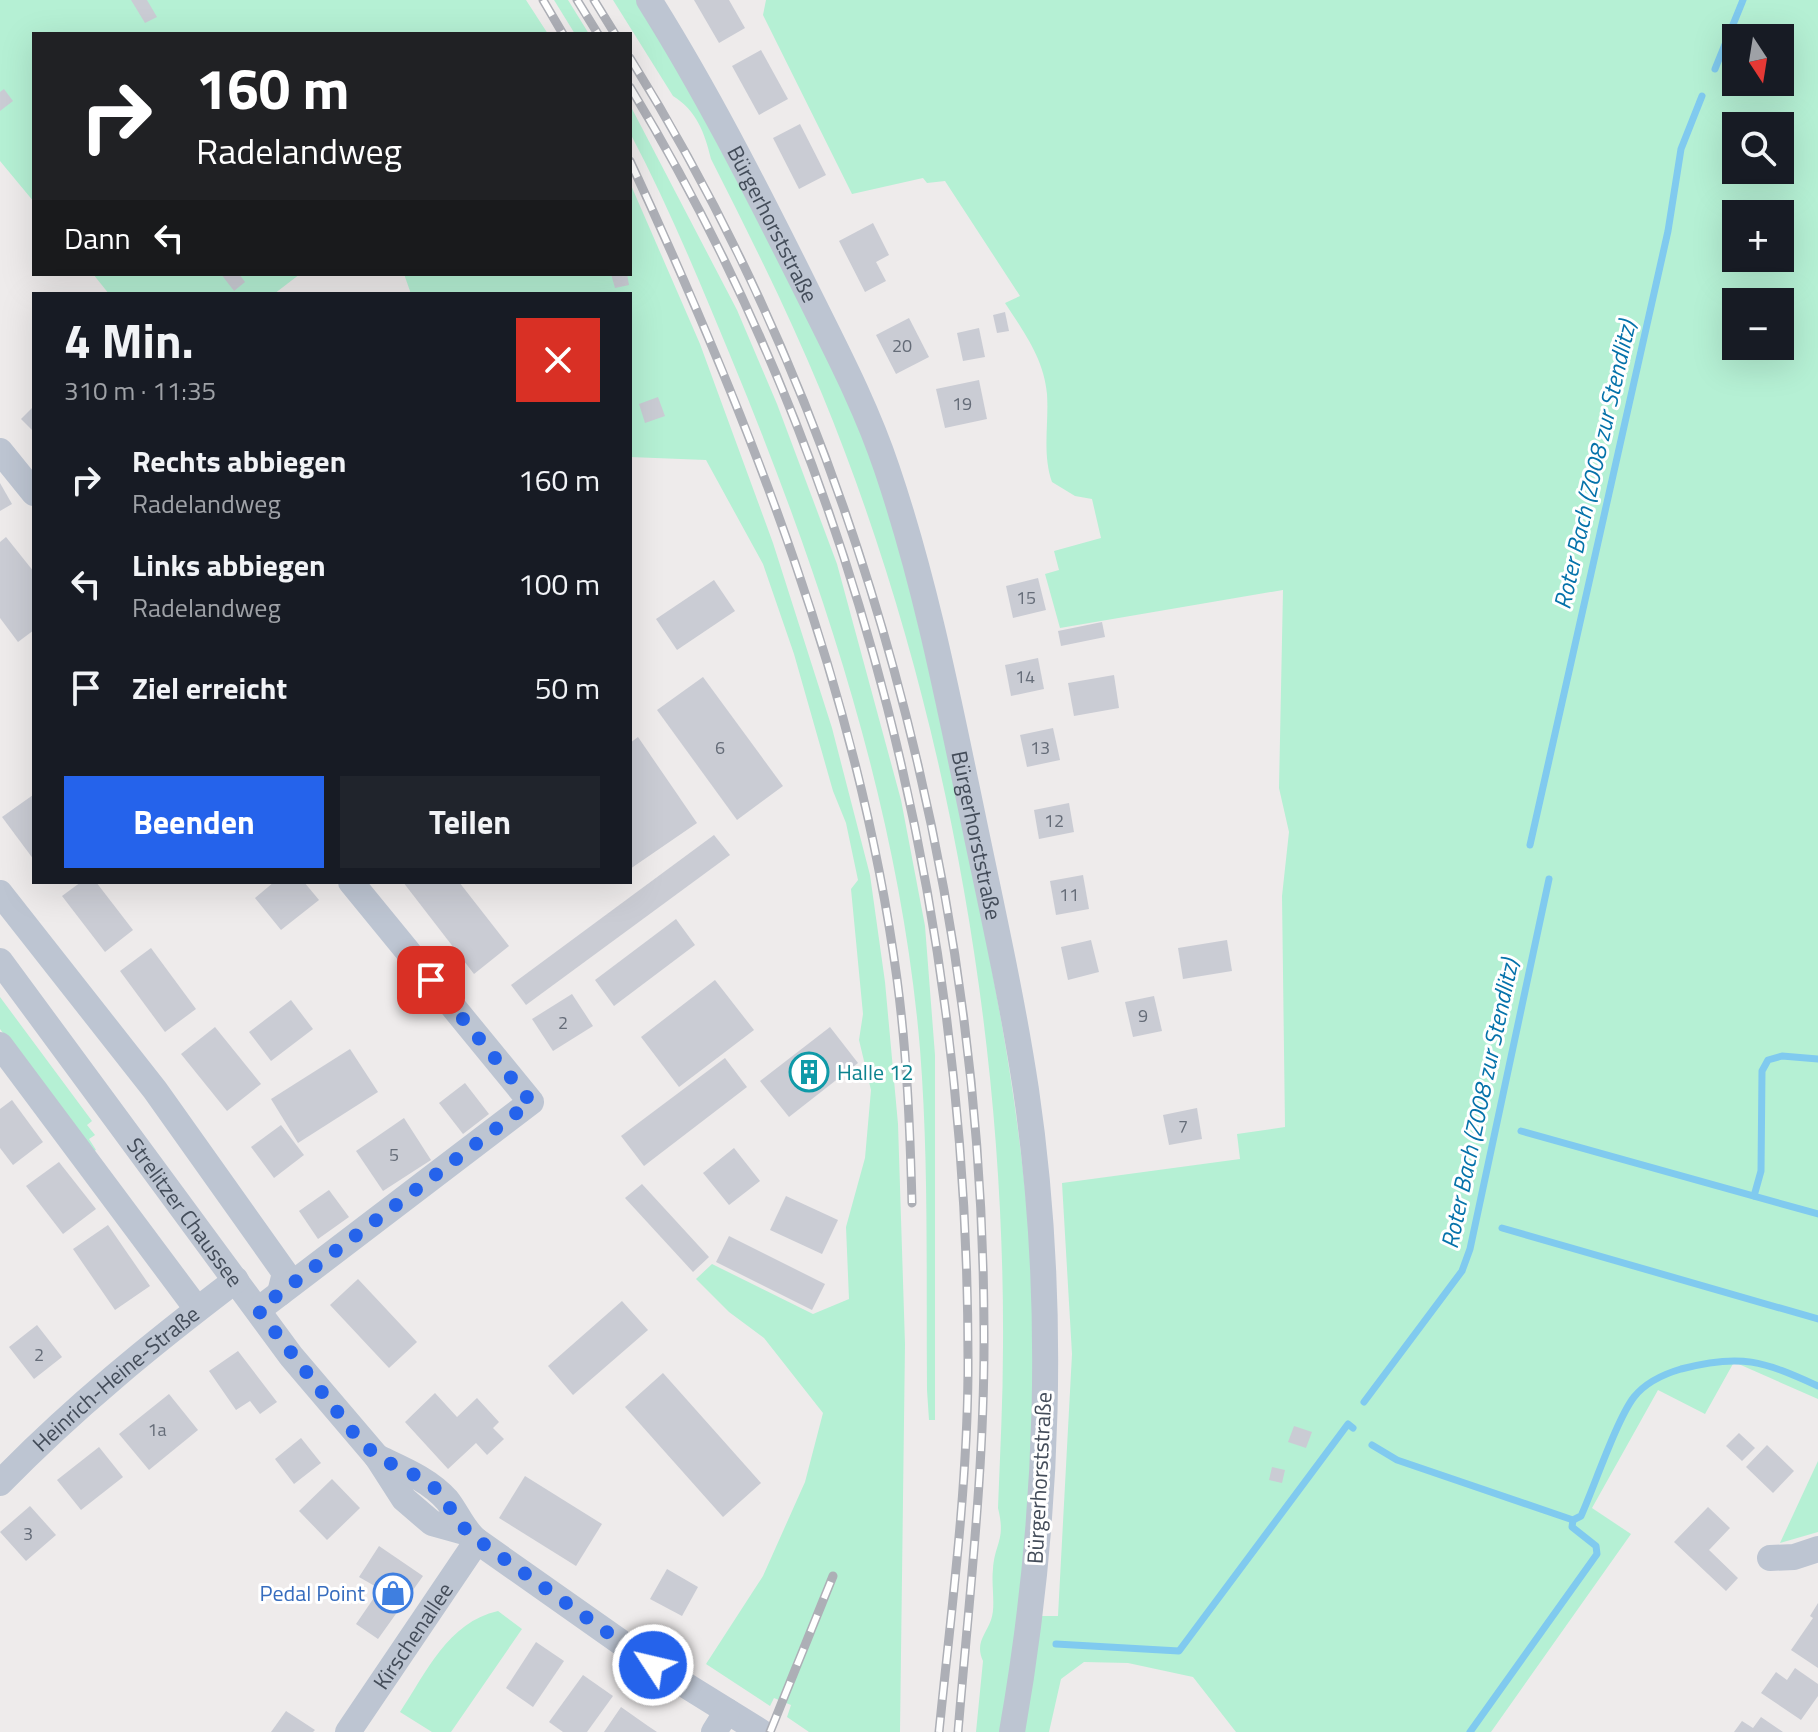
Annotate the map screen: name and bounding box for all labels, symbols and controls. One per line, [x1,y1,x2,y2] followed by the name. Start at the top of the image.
[1722,24,1794,96] north arrow
[1722,24,1794,360] map controls
[196,46,349,131] text: 160 m
[64,64,168,168] icon: right
[1722,112,1794,184] button: search
[196,123,402,178] text: Radelandweg
[719,139,827,308] street label: Bürgerhorststraße
[1722,200,1794,272] button: +
[64,215,131,261] text: Dann
[147,216,191,260] icon: left
[1722,288,1794,360] button: −
[64,304,194,377] text: 4 Min.
[1543,316,1645,612] water label: Roter Bach (Z008 zur Stendlitz)
[516,318,600,402] button: close
[892,332,912,359] house number: 20
[64,371,216,410] text: 310 m · 11:35
[952,390,972,417] house number: 19
[132,438,346,484] text: Rechts abbiegen
[518,457,600,503] text: 160 m
[64,458,108,502] icon: right
[132,484,281,523] text: Radelandweg
[132,542,326,588] text: Links abbiegen
[518,561,600,607] text: 100 m
[64,562,108,606] icon: left
[1016,584,1036,611] house number: 15
[132,588,281,627] text: Radelandweg
[1015,663,1035,690] house number: 14
[132,665,287,711] text: Ziel erreicht
[535,665,600,711] text: 50 m
[64,666,108,710] icon: arrive
[715,734,725,761] house number: 6
[1030,734,1050,761] house number: 13
[942,748,1011,923] street label: Bürgerhorststraße
[64,776,324,868] button: Beenden
[340,776,600,868] button: Teilen
[1044,807,1064,834] house number: 12
[1059,881,1079,908] house number: 11
[397,946,465,1014] pin
[1431,954,1528,1252] water label: Roter Bach (Z008 zur Stendlitz)
[409,958,453,1002] icon: arrive
[1138,1002,1148,1029] house number: 9
[558,1009,568,1036] house number: 2
[788,1051,830,1093] building icon: Halle 12
[837,1055,914,1089] place label: Halle 12
[1178,1113,1188,1140] house number: 7
[118,1130,252,1294] street label: Strelitzer Chaussee
[389,1141,399,1168] house number: 5
[24,1297,207,1460] street label: Heinrich-Heine-Straße
[34,1341,44,1368] house number: 2
[1018,1391,1060,1565] street label: Bürgerhorststraße
[147,1416,167,1443] house number: 1a
[23,1520,33,1547] house number: 3
[372,1572,414,1614] shop icon: Pedal Point
[364,1575,461,1696] street label: Kirschenallee
[259,1576,365,1610] place label: Pedal Point
[611,1623,695,1707] position arrow

